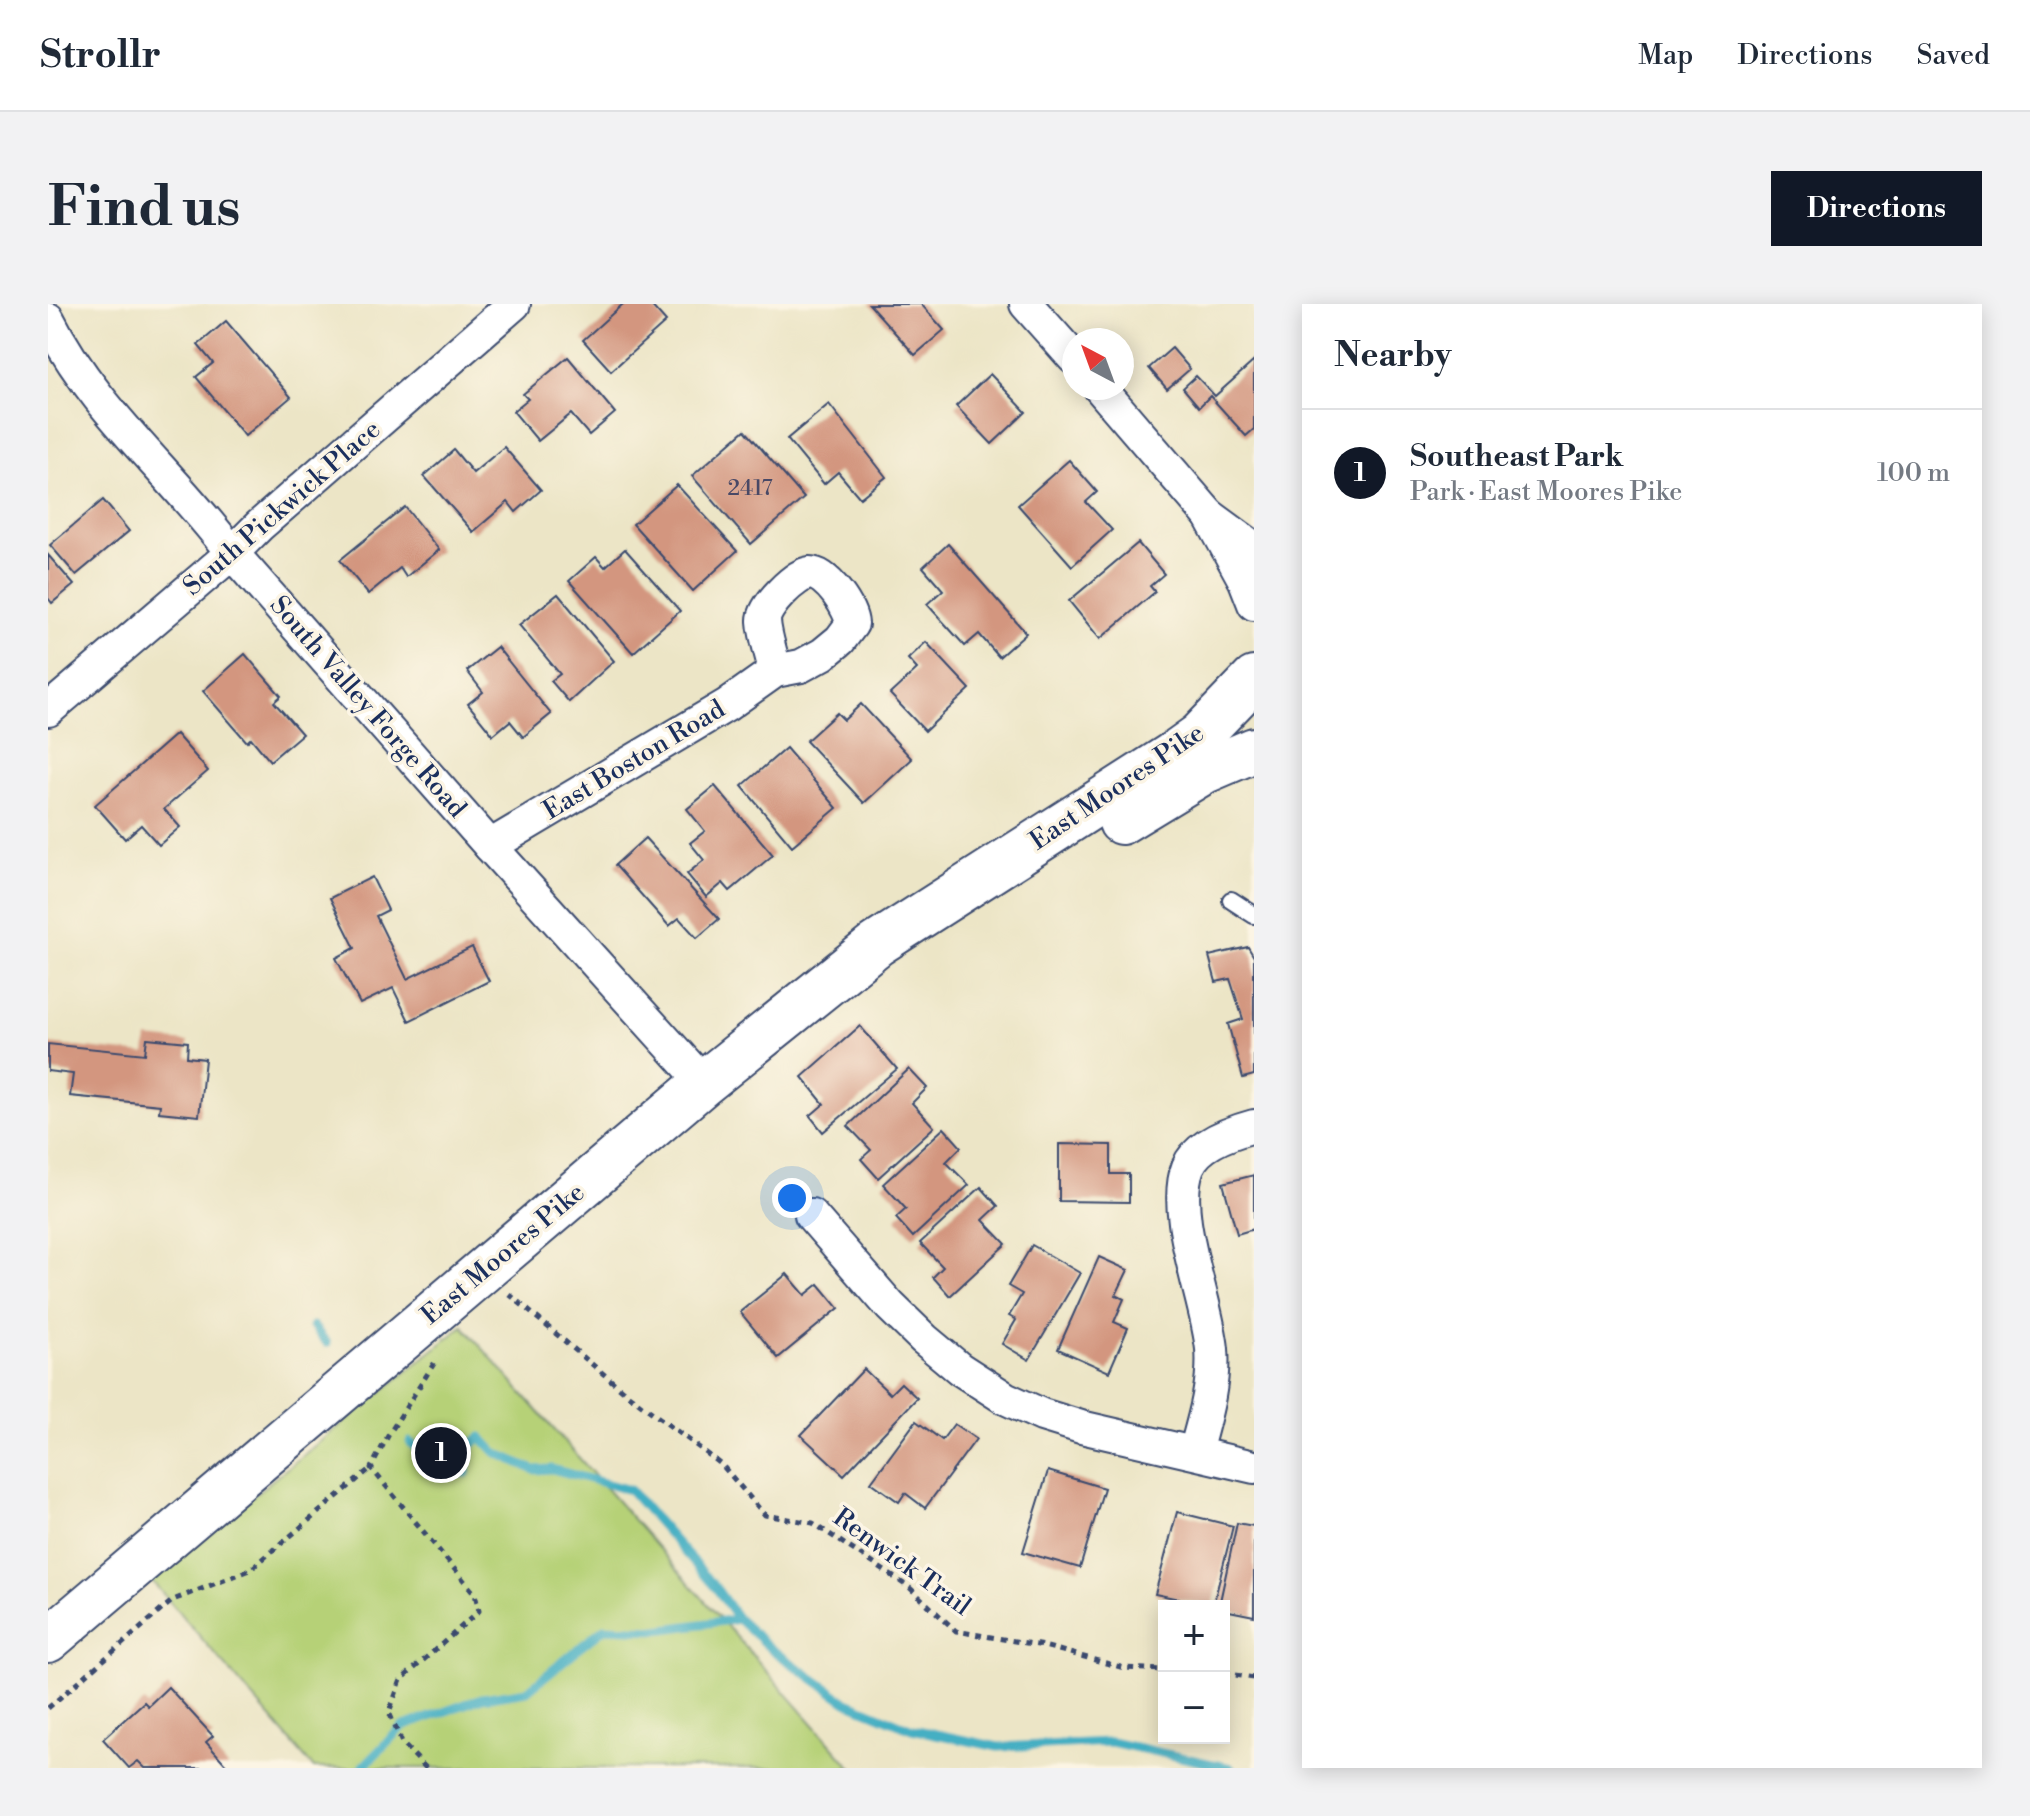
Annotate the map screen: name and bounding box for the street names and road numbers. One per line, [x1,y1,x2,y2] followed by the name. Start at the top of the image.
[177,414,387,602] street label: South Pickwick Place
[263,590,473,825] street label: South Valley Forge Road
[537,693,731,827] street label: East Boston Road
[1024,717,1210,857] street label: East Moores Pike
[415,1176,591,1332] street label: East Moores Pike
[827,1501,977,1623] street label: Renwick Trail

